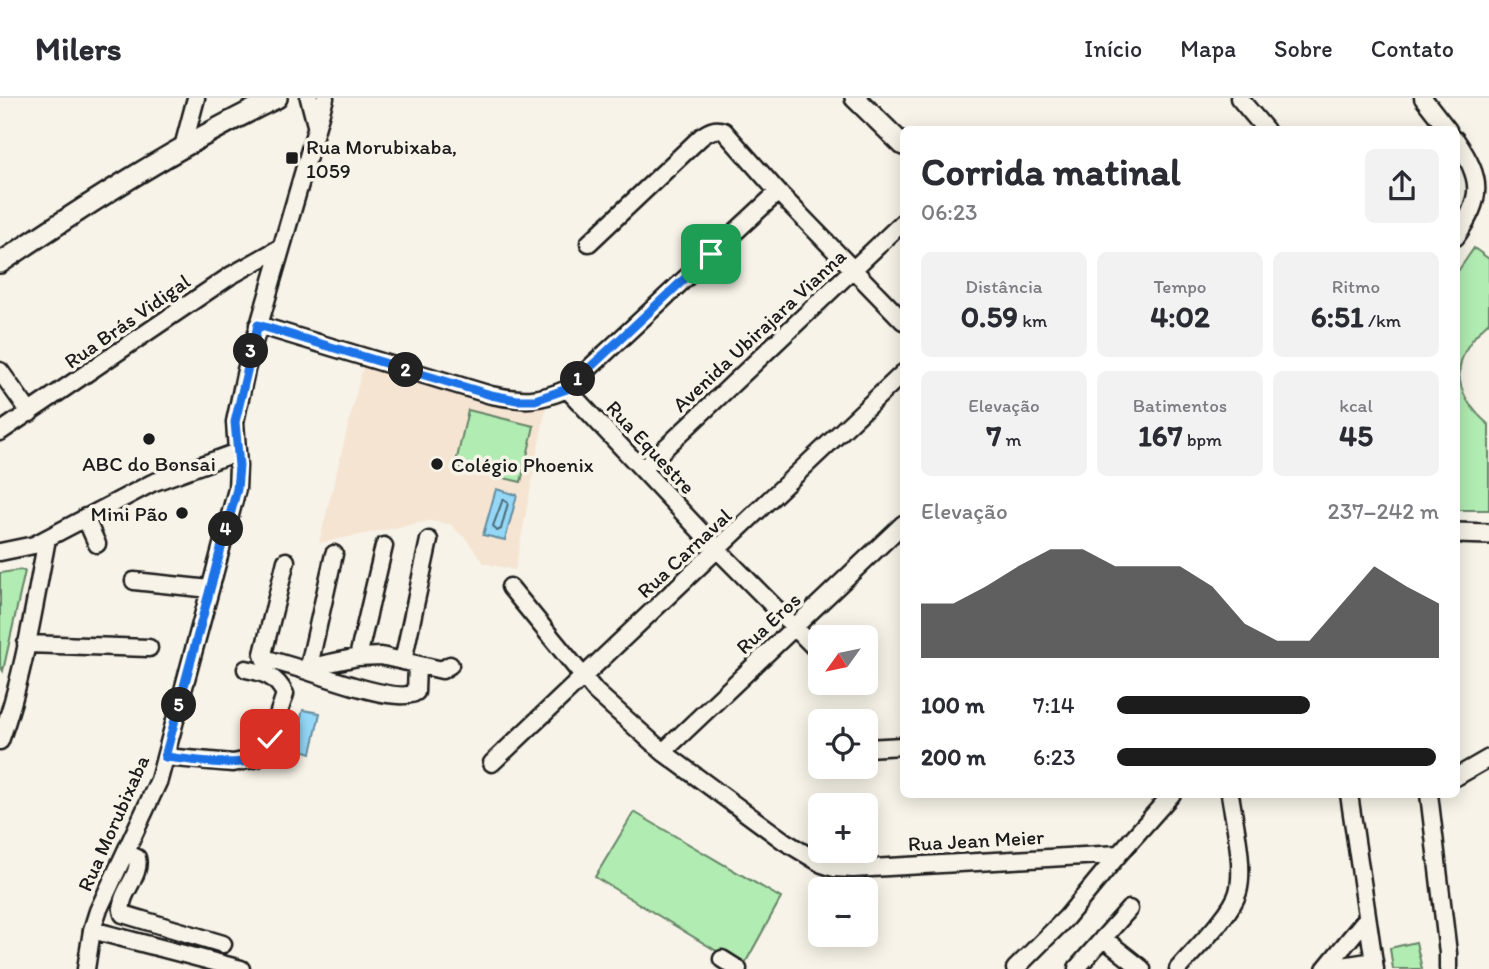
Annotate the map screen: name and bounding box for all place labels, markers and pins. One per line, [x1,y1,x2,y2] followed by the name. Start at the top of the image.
[306,134,457,183] place label: Rua Morubixaba, 1059
[284,150,300,166] marker: Rua Morubixaba, 1059
[681,224,741,284] pin
[233,334,268,368] pin: 3
[388,352,424,388] pin: 2
[560,362,596,396] pin: 1
[141,431,157,447] marker: ABC do Bonsai
[82,451,216,476] place label: ABC do Bonsai
[451,452,594,477] place label: Colégio Phoenix
[429,456,445,472] marker: Colégio Phoenix
[91,501,168,526] place label: Mini Pão
[174,505,190,521] marker: Mini Pão
[208,512,244,546] pin: 4
[162,688,196,722] pin: 5
[240,709,300,769] pin

